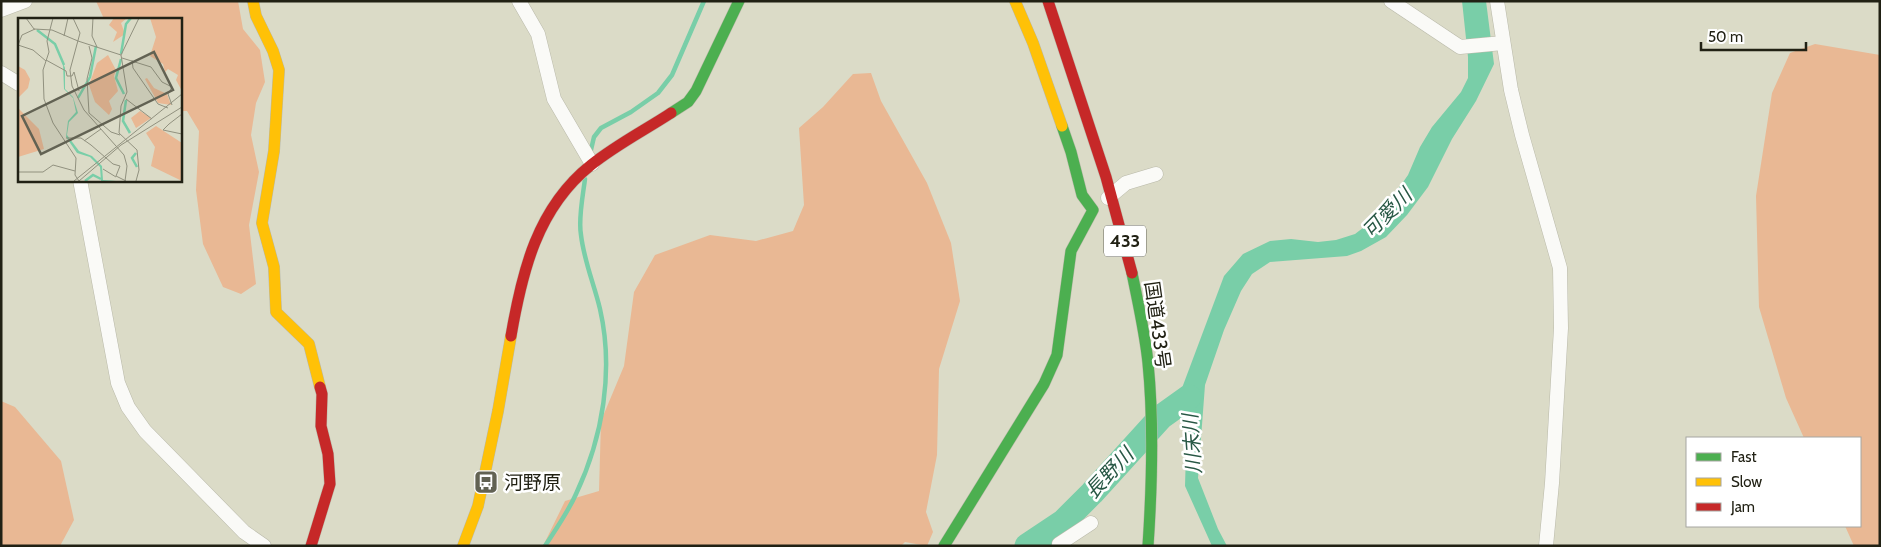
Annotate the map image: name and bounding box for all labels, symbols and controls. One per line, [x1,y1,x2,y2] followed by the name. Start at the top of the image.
[18,18,181,181] inset map
[1701,20,1806,52] scale bar
[1708,28,1743,46] text: 50 m
[1357,182,1418,243] water label: 可愛川
[1104,226,1146,256] road number: 433
[1140,280,1175,371] street label: 国道433号
[1178,411,1206,475] water label: 川末川
[1686,437,1861,527] legend
[1080,441,1140,503] water label: 長野川
[1731,448,1756,466] text: Fast
[473,469,499,495] bus stop icon: 河野原
[504,471,561,494] place label: 河野原
[1731,473,1762,491] text: Slow
[1730,498,1755,516] text: Jam

